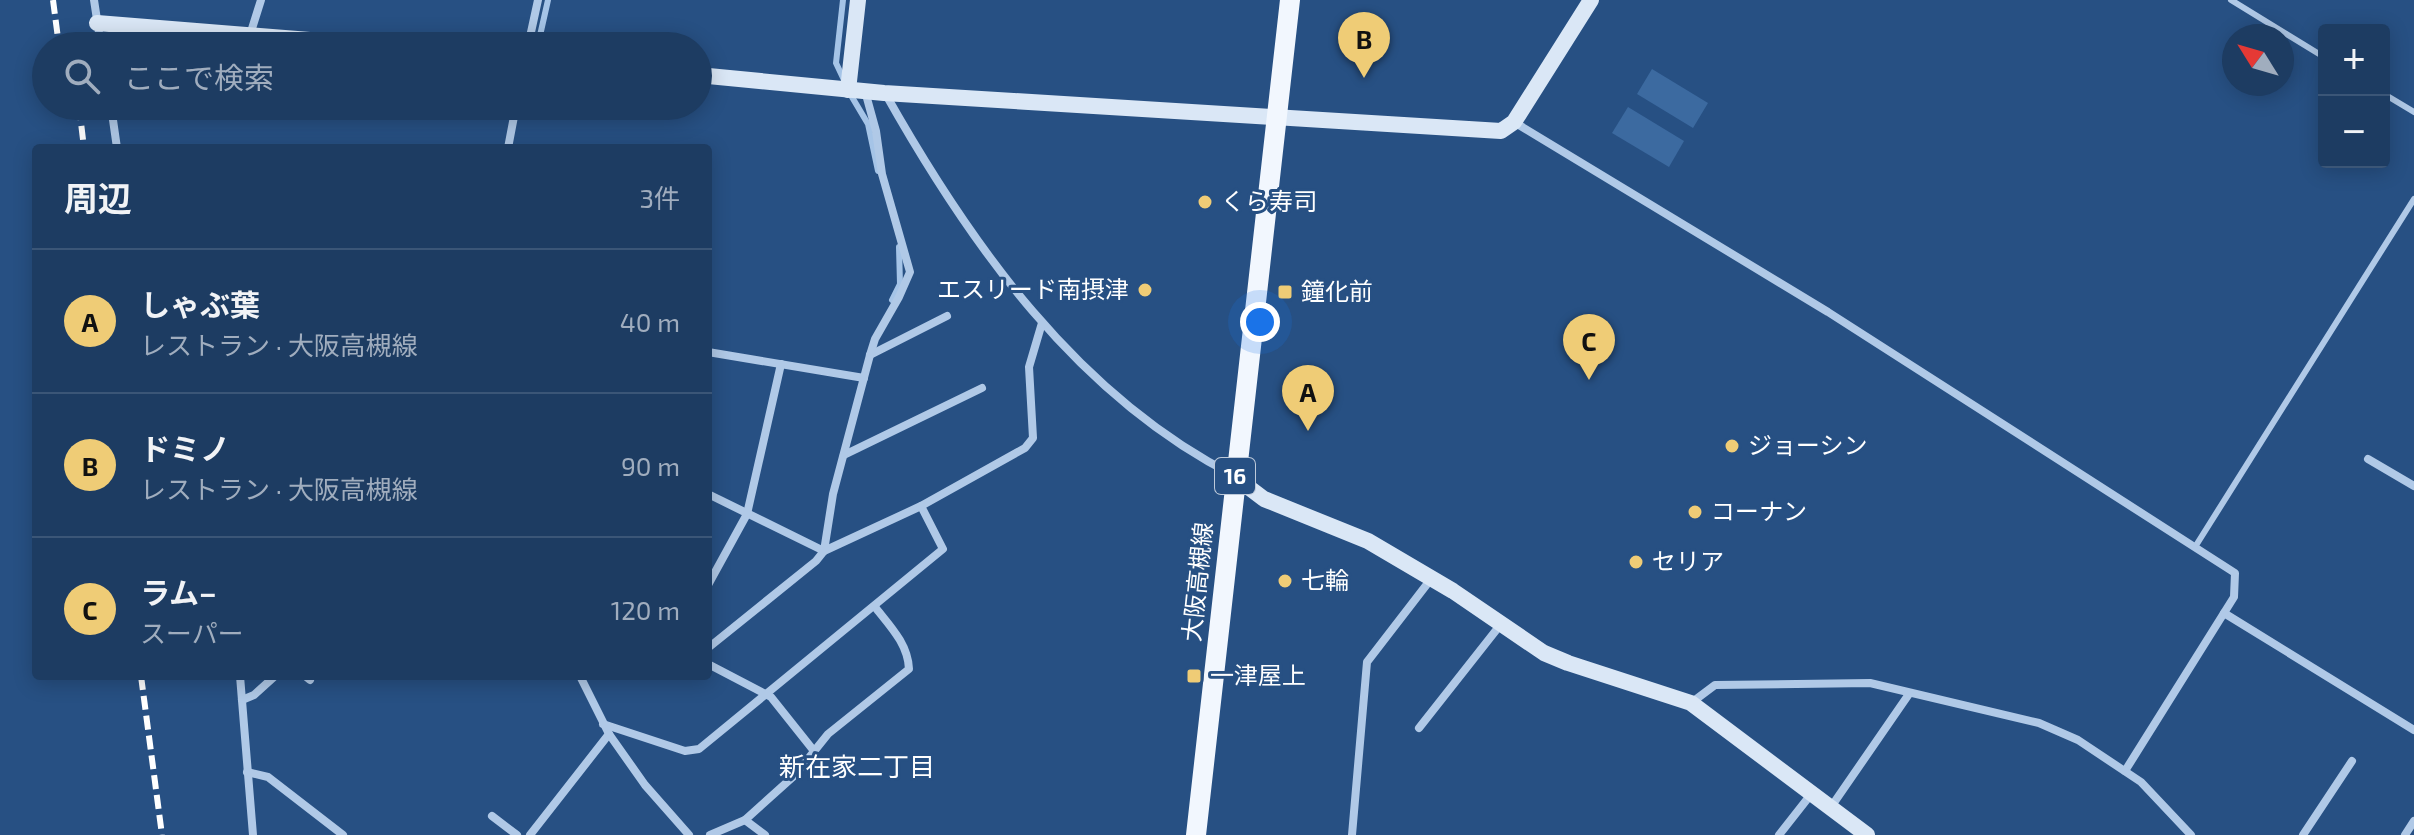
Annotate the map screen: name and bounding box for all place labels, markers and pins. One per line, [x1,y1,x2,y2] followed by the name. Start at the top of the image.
[1338,12,1390,78] pin: B
[1221,186,1317,215] place label: くら寿司
[1196,193,1214,211] marker: くら寿司
[937,274,1129,303] place label: エスリード南摂津
[1301,276,1373,305] place label: 鐘化前
[1136,281,1154,299] marker: エスリード南摂津
[1276,283,1294,301] marker: 鐘化前
[1563,314,1615,380] pin: C
[1282,365,1334,431] pin: A
[1748,430,1868,459] place label: ジョーシン
[1723,437,1741,455] marker: ジョーシン
[1711,496,1807,525] place label: コーナン
[1686,503,1704,521] marker: コーナン
[1652,546,1724,575] place label: セリア
[1627,553,1645,571] marker: セリア
[1301,565,1349,594] place label: 七輪
[1276,572,1294,590] marker: 七輪
[1210,660,1306,689] place label: 一津屋上
[1185,667,1203,685] marker: 一津屋上

